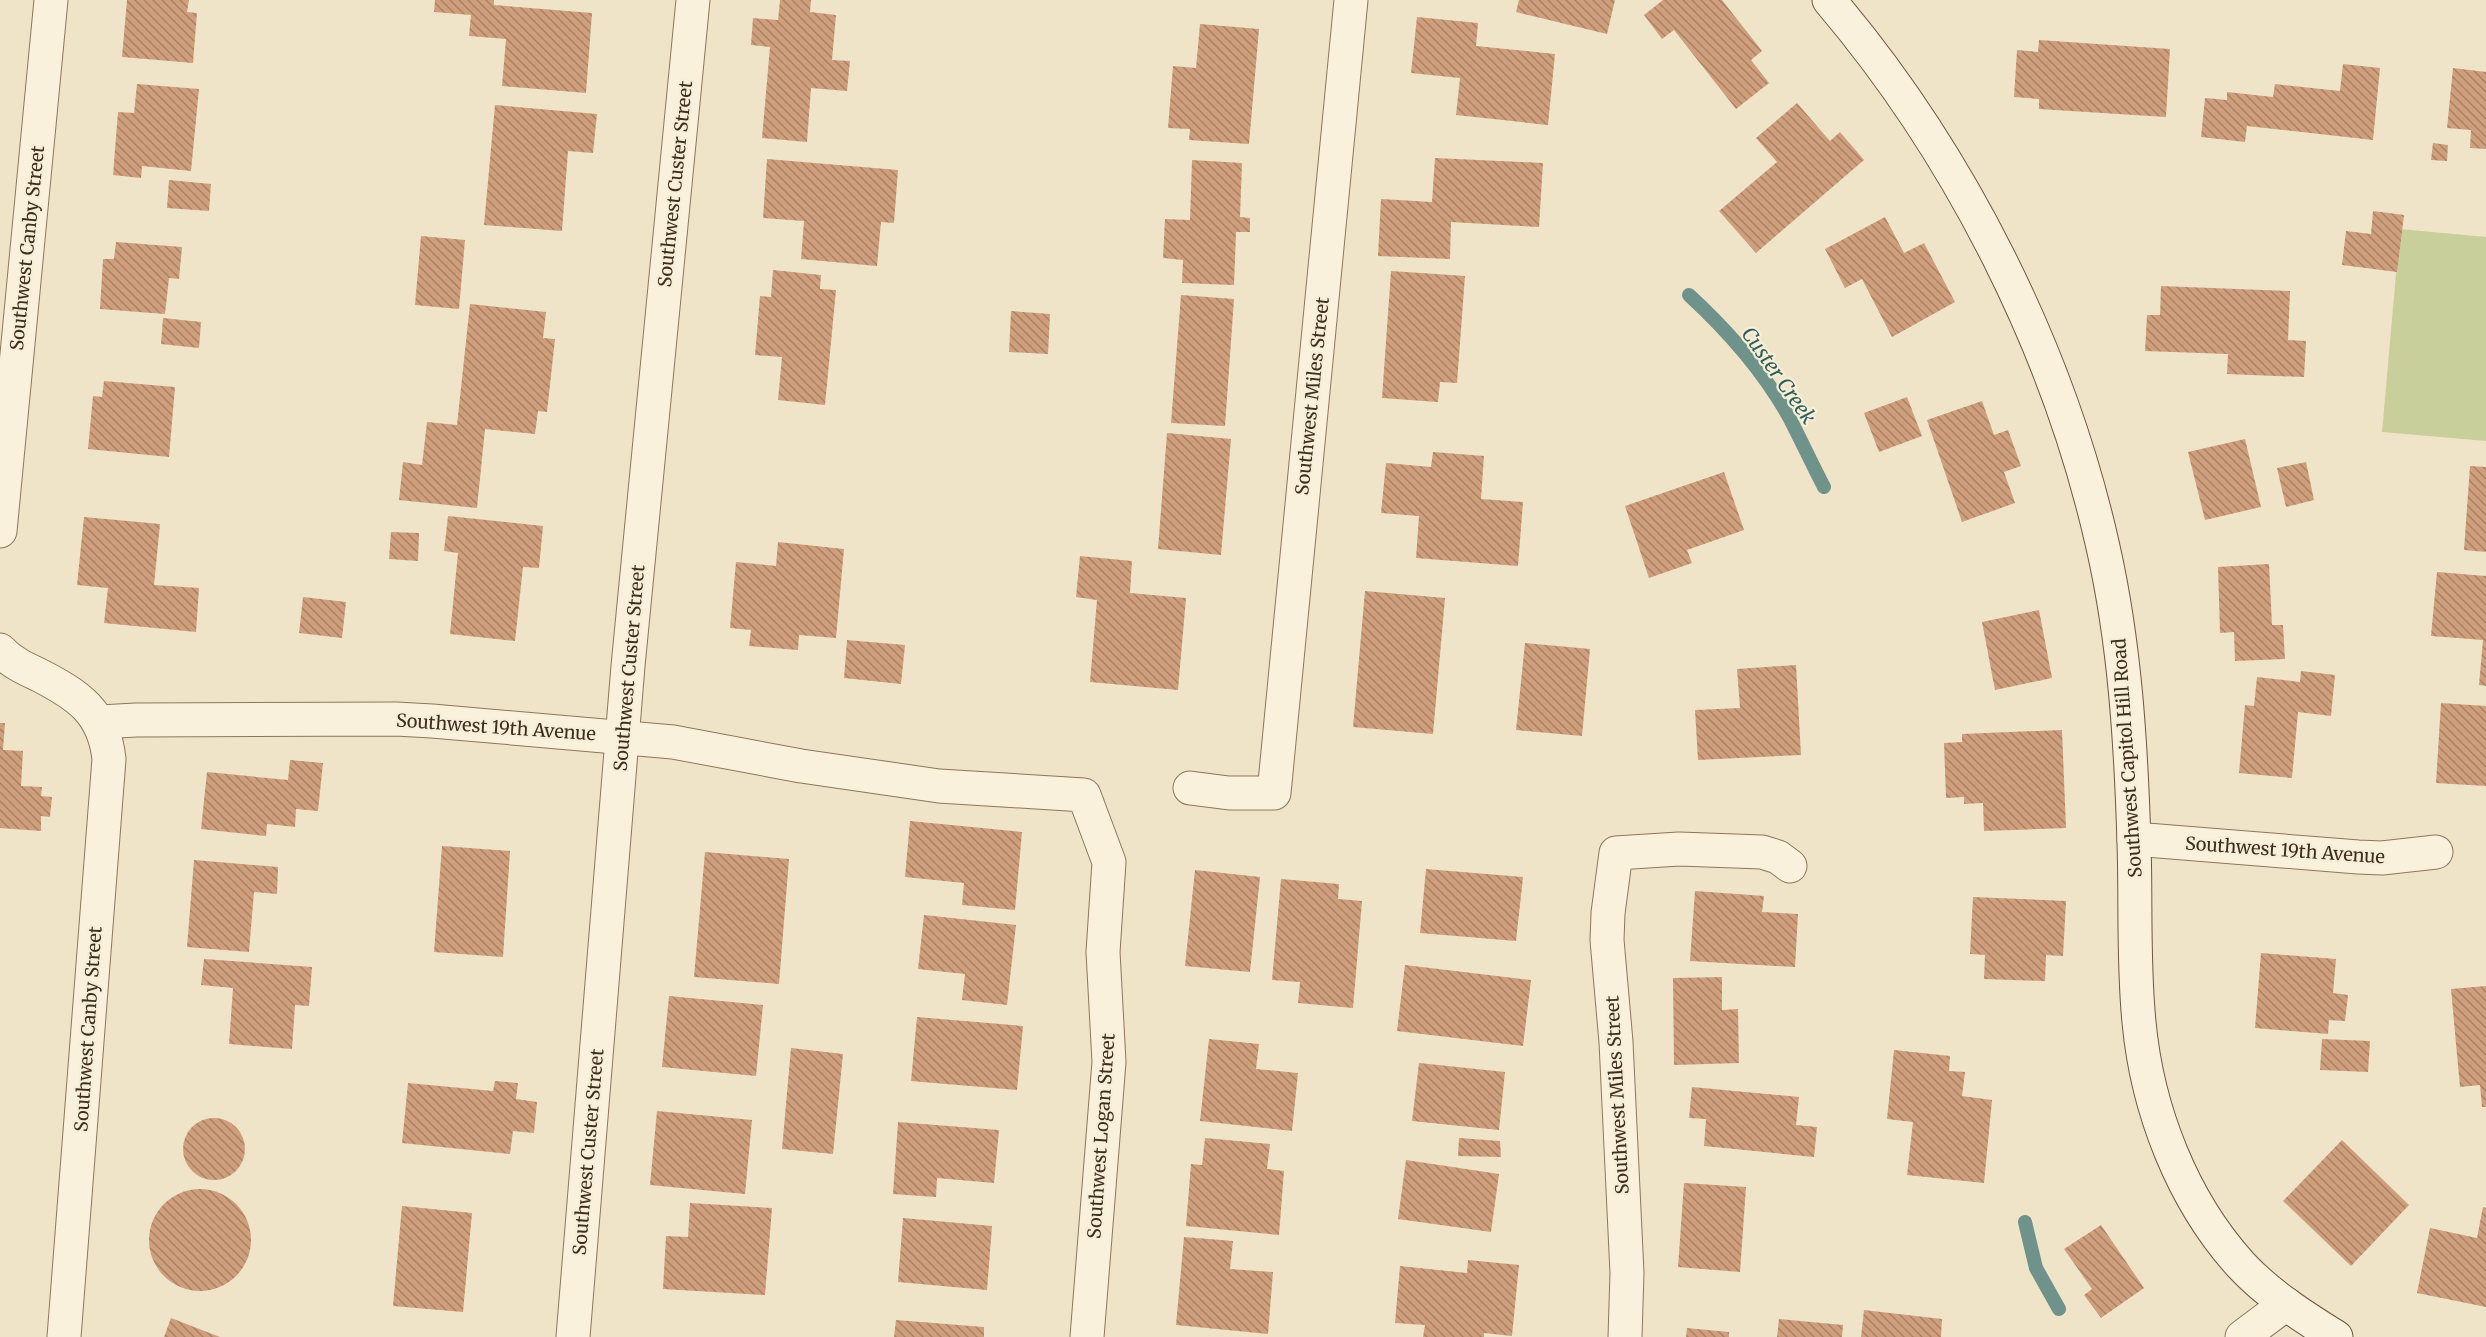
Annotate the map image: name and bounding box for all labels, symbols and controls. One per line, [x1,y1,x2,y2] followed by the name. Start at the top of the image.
[653,80,697,288] street label: Southwest Custer Street
[5,144,49,352] street label: Southwest Canby Street
[1290,296,1334,496] street label: Southwest Miles Street
[1736,322,1822,428] water label: Custer Creek
[609,564,649,772] street label: Southwest Custer Street
[2107,637,2147,878] street label: Southwest Capitol Hill Road
[395,709,597,745] street label: Southwest 19th Avenue
[2184,832,2386,868] street label: Southwest 19th Avenue
[69,925,107,1133] street label: Southwest Canby Street
[1600,995,1634,1195] street label: Southwest Miles Street
[1082,1032,1120,1240] street label: Southwest Logan Street
[568,1048,608,1256] street label: Southwest Custer Street

